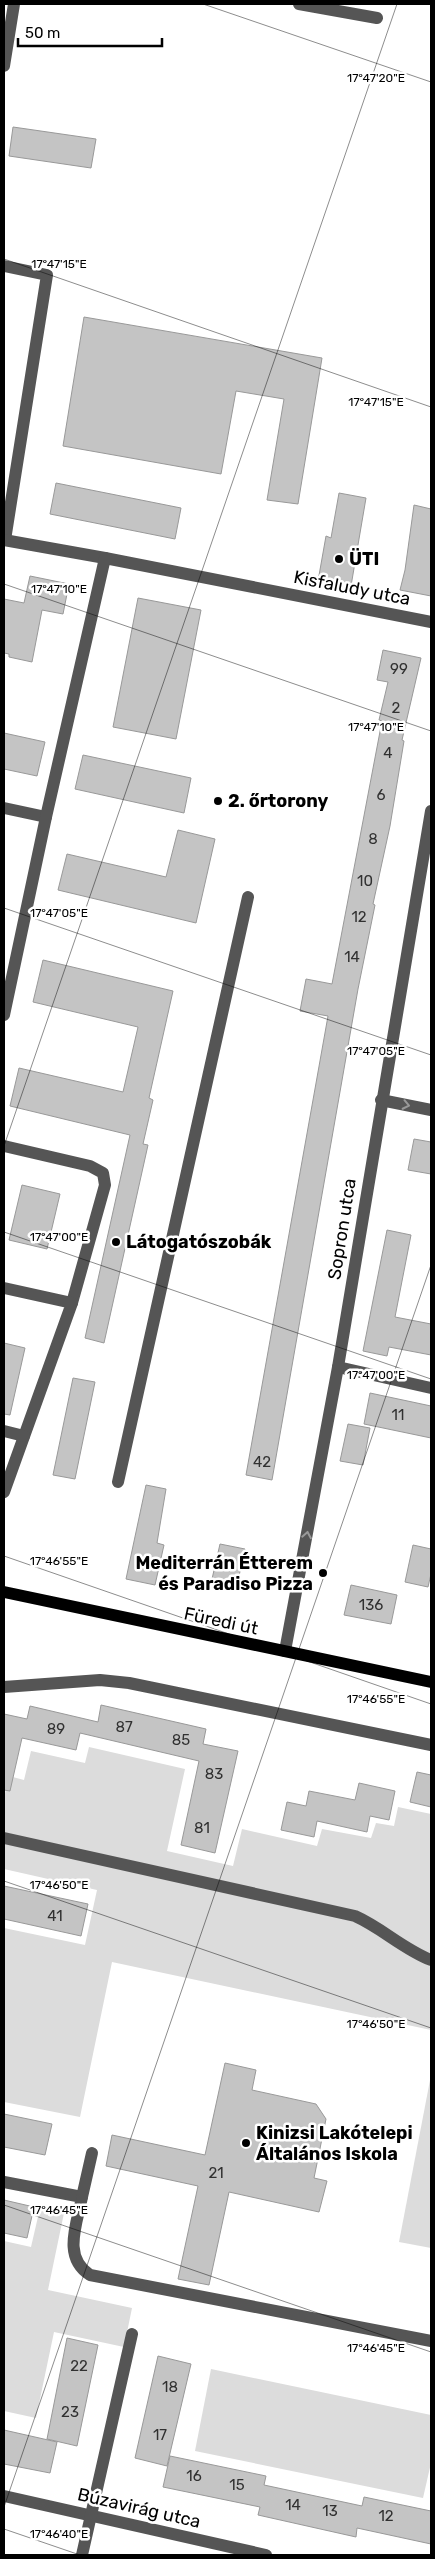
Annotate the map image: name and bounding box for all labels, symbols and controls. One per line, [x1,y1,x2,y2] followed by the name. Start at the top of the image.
[18,15,161,47] scale bar
[25,24,60,42] text: 50 m
[347,71,405,85] text: 17°47'20"E
[31,257,87,271] text: 17°47'15"E
[348,395,404,409] text: 17°47'15"E
[349,548,379,570] place label: ÜTI
[333,553,345,565] marker: ÜTI
[292,566,412,610] street label: Kisfaludy utca
[31,582,87,596] text: 17°47'10"E
[390,660,408,678] house number: 99
[392,699,401,717] house number: 2
[348,720,404,734] text: 17°47'10"E
[383,744,393,762] house number: 4
[376,786,386,804] house number: 6
[228,790,329,812] place label: 2. őrtorony
[212,795,224,807] marker: 2. őrtorony
[368,830,378,848] house number: 8
[357,872,373,890] house number: 10
[30,906,88,920] text: 17°47'05"E
[351,908,367,926] house number: 12
[344,948,360,966] house number: 14
[347,1044,405,1058] text: 17°47'05"E
[402,1099,411,1110] one-way arrow
[323,1177,361,1281] street label: Sopron utca
[30,1230,88,1244] text: 17°47'00"E
[126,1231,272,1253] place label: Látogatószobák
[110,1236,122,1248] marker: Látogatószobák
[347,1368,405,1382] text: 17°47'00"E
[392,1406,404,1424] house number: 11
[253,1453,271,1471] house number: 42
[301,1530,311,1539] one-way arrow
[135,1552,313,1595] place label: Mediterrán Étterem és Paradiso Pizza
[30,1554,88,1568] text: 17°46'55"E
[317,1567,329,1579] marker: Mediterrán Étterem és Paradiso Pizza
[359,1596,383,1614] house number: 136
[182,1602,260,1640] street label: Füredi út
[347,1692,405,1706] text: 17°46'55"E
[115,1718,133,1736] house number: 87
[47,1720,65,1738] house number: 89
[172,1731,190,1749] house number: 85
[205,1765,223,1783] house number: 83
[194,1819,210,1837] house number: 81
[30,1878,88,1892] text: 17°46'50"E
[47,1907,63,1925] house number: 41
[347,2017,405,2031] text: 17°46'50"E
[256,2122,413,2165] place label: Kinizsi Lakótelepi Általános Iskola
[240,2137,252,2149] marker: Kinizsi Lakótelepi Általános Iskola
[208,2164,224,2182] house number: 21
[30,2203,88,2217] text: 17°46'45"E
[347,2341,405,2355] text: 17°46'45"E
[70,2357,88,2375] house number: 22
[162,2378,178,2396] house number: 18
[61,2403,79,2421] house number: 23
[153,2426,167,2444] house number: 17
[186,2467,202,2485] house number: 16
[229,2476,245,2494] house number: 15
[75,2483,203,2533] street label: Búzavirág utca
[285,2496,301,2514] house number: 14
[322,2502,338,2520] house number: 13
[378,2507,394,2525] house number: 12
[30,2527,88,2541] text: 17°46'40"E

